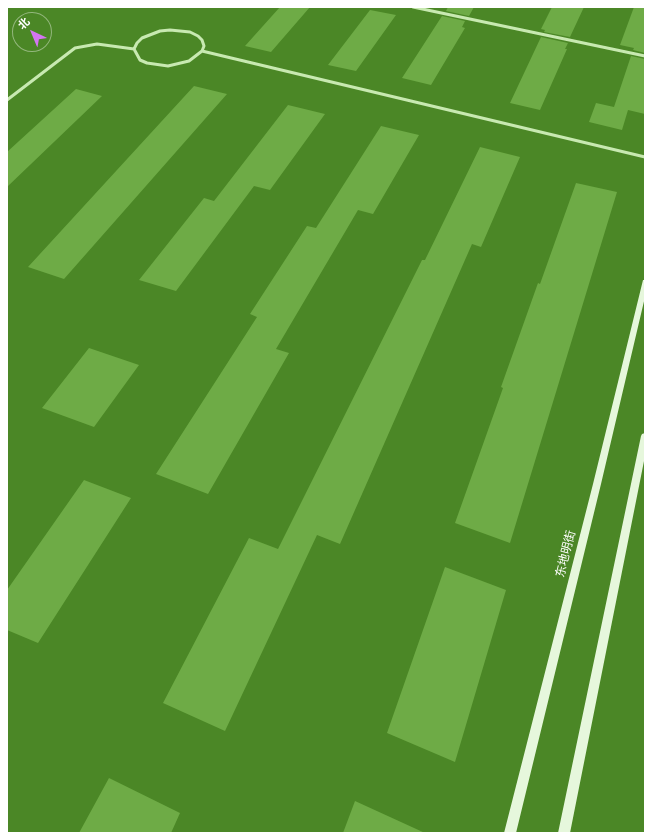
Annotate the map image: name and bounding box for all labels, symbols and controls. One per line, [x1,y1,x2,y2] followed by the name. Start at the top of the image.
[12,12,52,52] north arrow
[16,15,32,32] text: 北
[553,529,579,579] street label: 东地明街

